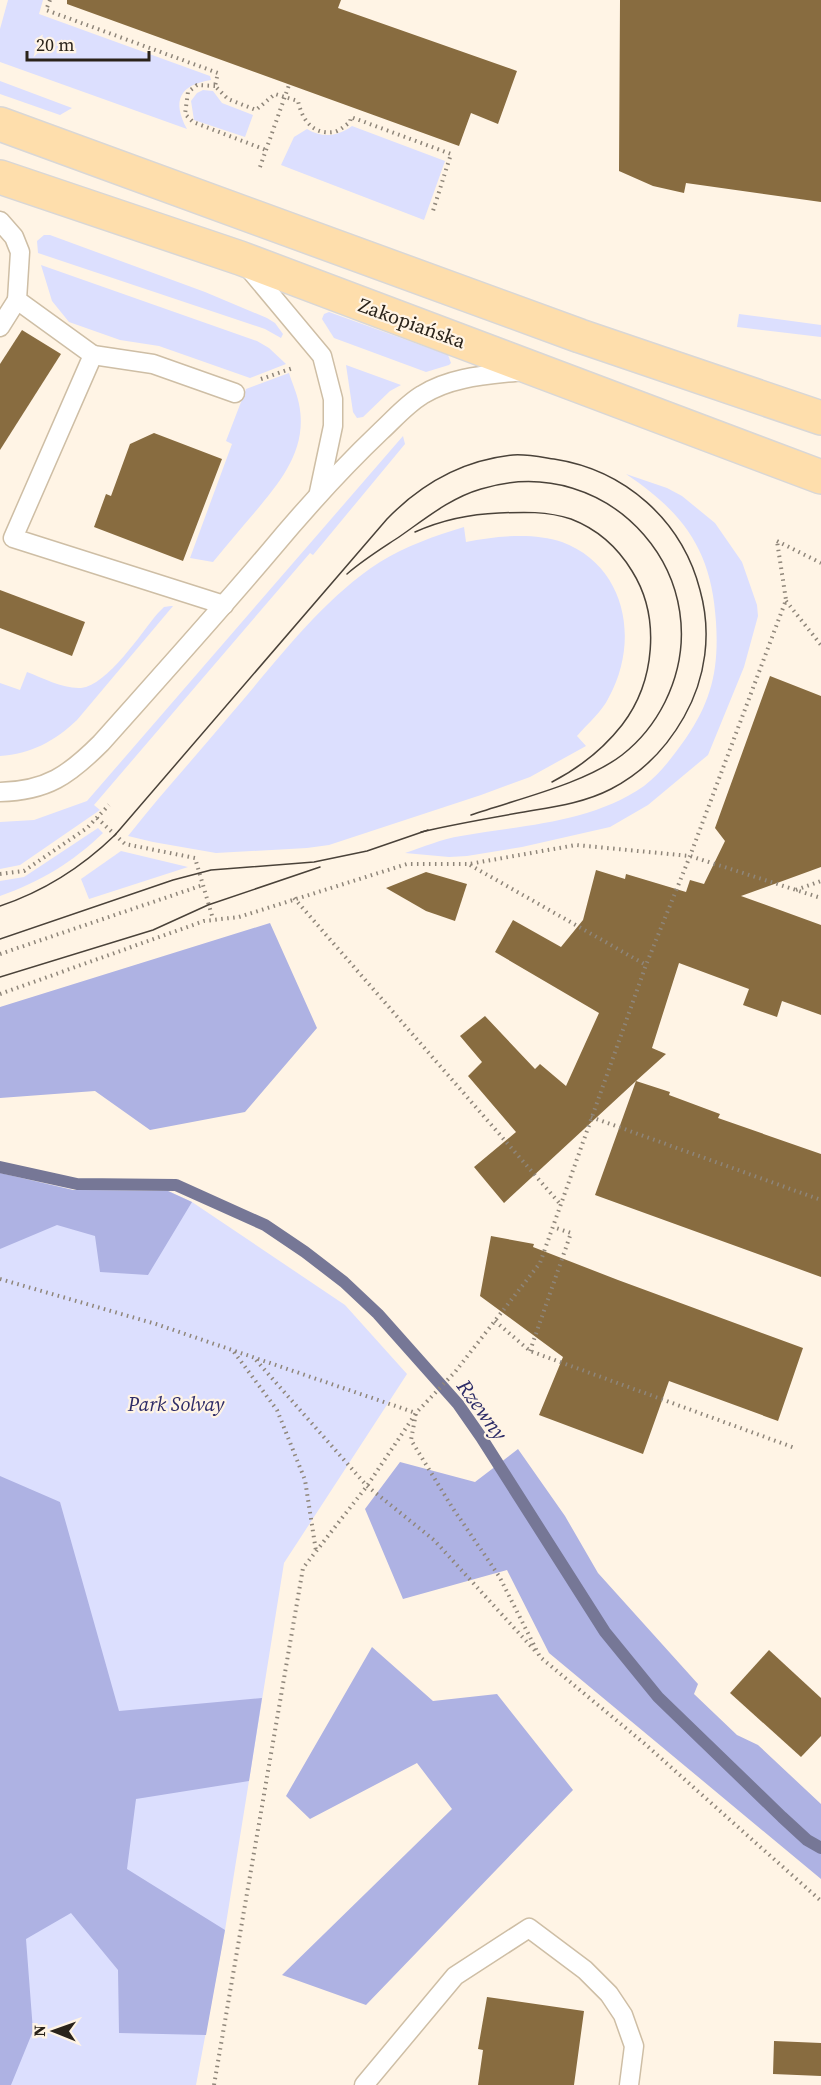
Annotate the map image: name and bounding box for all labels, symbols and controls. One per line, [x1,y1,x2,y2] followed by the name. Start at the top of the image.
[27,24,148,62] scale bar
[36,32,74,57] text: 20 m
[355,291,470,356] street label: Zakopiańska
[450,1373,515,1447] water label: Rzewny
[127,1390,225,1418] park label: Park Solvay
[24,2001,84,2061] north arrow
[28,2024,50,2037] text: N

